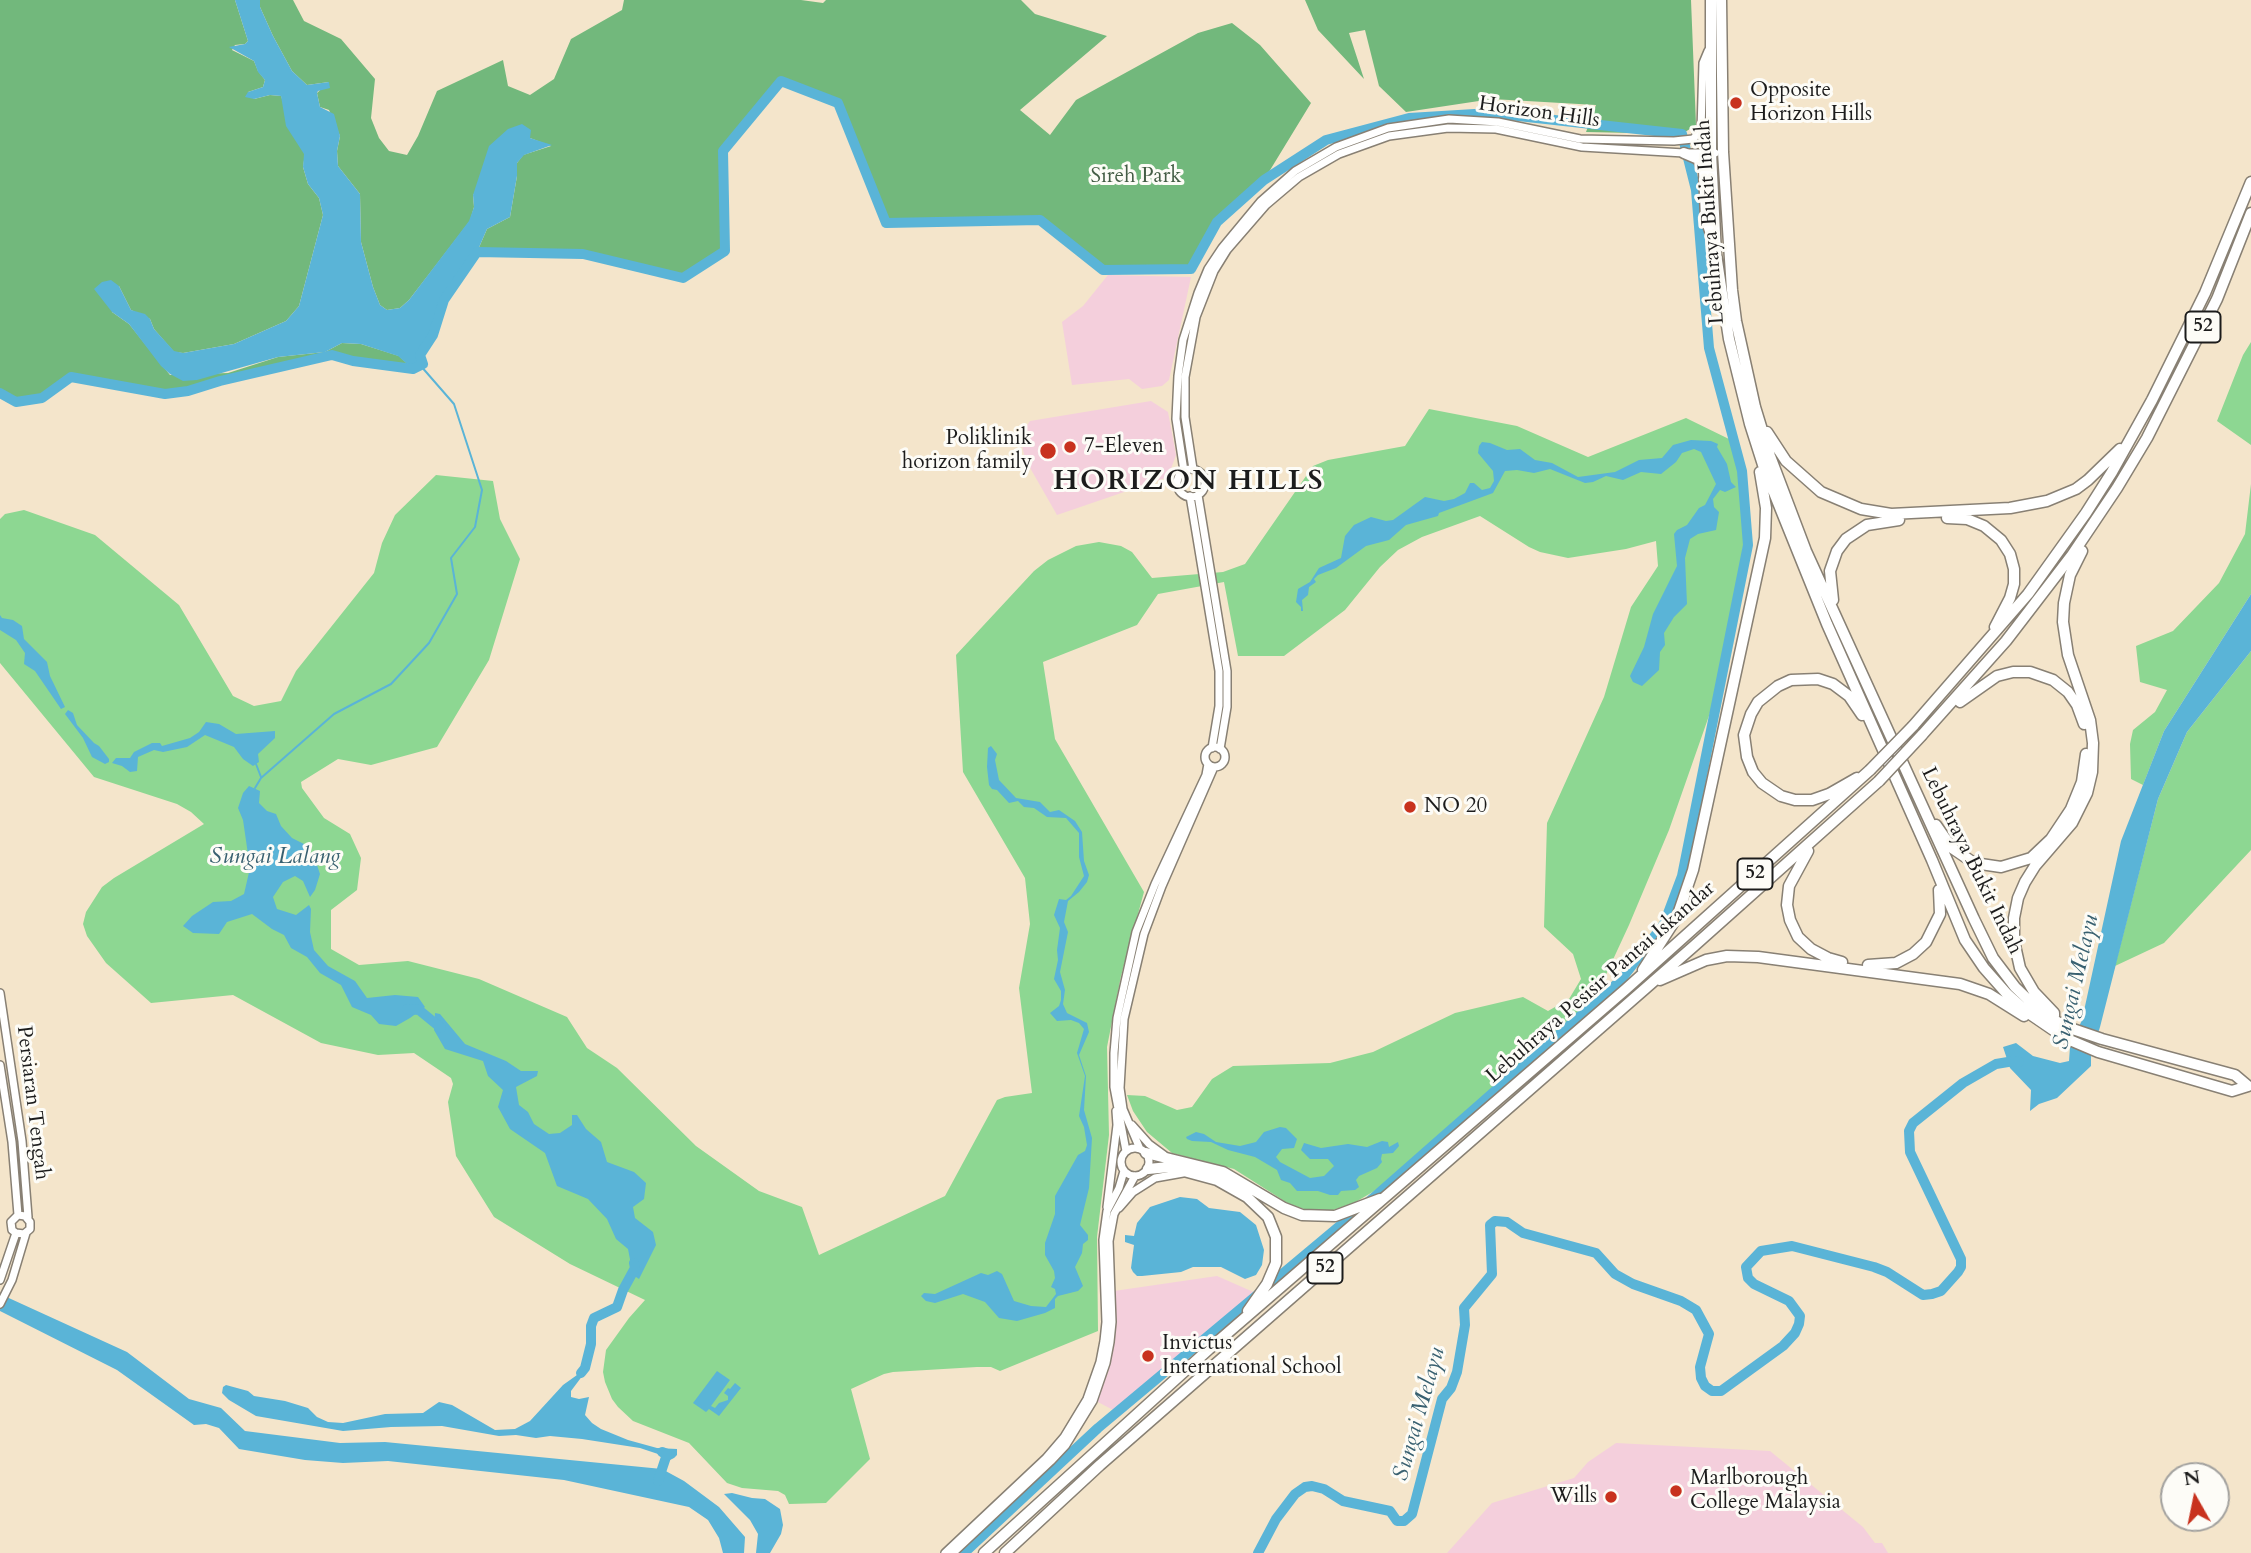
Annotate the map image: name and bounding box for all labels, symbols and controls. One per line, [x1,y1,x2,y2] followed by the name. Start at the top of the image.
[1750,78,1872,128] place label: Opposite Horizon Hills
[1477,92,1601,134] street label: Horizon Hills
[1728,95,1744,111] marker: Opposite Horizon Hills
[1691,119,1731,325] street label: Lebuhraya Bukit Indah
[1090,164,1182,190] park label: Sireh Park
[2186,312,2220,342] road number: 52
[902,426,1032,476] place label: Poliklinik horizon family
[1084,434,1164,460] place label: 7-Eleven
[1062,439,1078,455] marker: 7-Eleven
[1038,441,1058,461] marker: Poliklinik horizon family
[1055,466,1323,500] district label: HORIZON HILLS
[1915,763,2027,959] street label: Lebuhraya Bukit Indah
[1424,794,1487,820] place label: NO 20
[1402,799,1418,815] marker: NO 20
[210,844,340,872] water label: Sungai Lalang
[1738,859,1772,890] road number: 52
[1481,877,1721,1089] street label: Lebuhraya Pesisir Pantai Iskandar
[2048,912,2106,1052] water label: Sungai Melayu
[10,1024,54,1182] street label: Persiaran Tengah
[1308,1252,1342,1284] road number: 52
[1162,1331,1341,1381] place label: Invictus International School
[1388,1344,1452,1484] water label: Sungai Melayu
[1140,1348,1156,1364] marker: Invictus International School
[2160,1462,2230,1532] north arrow
[2182,1464,2202,1492] text: N
[1690,1466,1841,1516] place label: Marlborough College Malaysia
[1668,1483,1684,1499] marker: Marlborough College Malaysia
[1550,1484,1597,1510] place label: Wills
[1603,1489,1619,1505] marker: Wills

